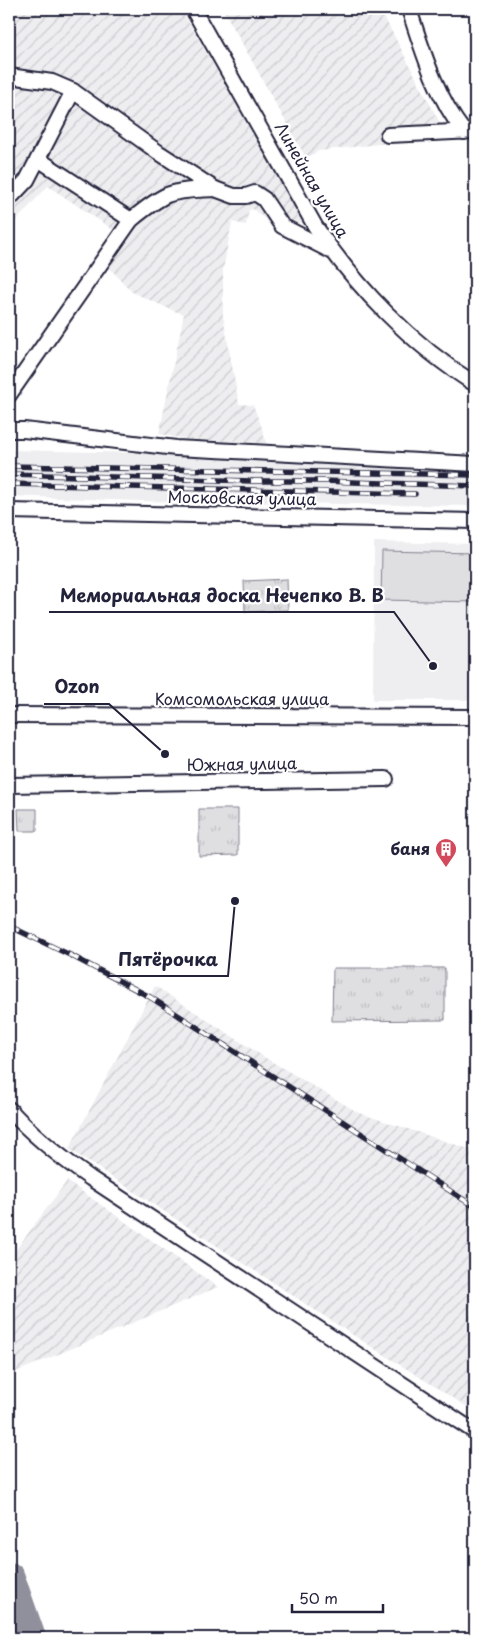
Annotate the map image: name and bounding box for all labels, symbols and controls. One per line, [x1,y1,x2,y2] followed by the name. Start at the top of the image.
[270,117,356,242] street label: Линейная улица
[167,484,317,510] street label: Московская улица
[49,579,394,612] callout: Мемориальная доска Нечепко В. В
[60,581,384,608] text: Мемориальная доска Нечепко В. В
[44,671,109,704] callout: Ozon
[54,672,100,699] text: Ozon
[155,686,329,710] street label: Комсомольская улица
[187,750,297,776] street label: Южная улица
[390,836,430,860] place label: баня
[434,837,458,868] building icon: баня
[108,943,228,976] callout: Пятёрочка
[118,945,219,972] text: Пятёрочка
[292,1582,383,1614] scale bar
[299,1586,338,1609] text: 50 m

